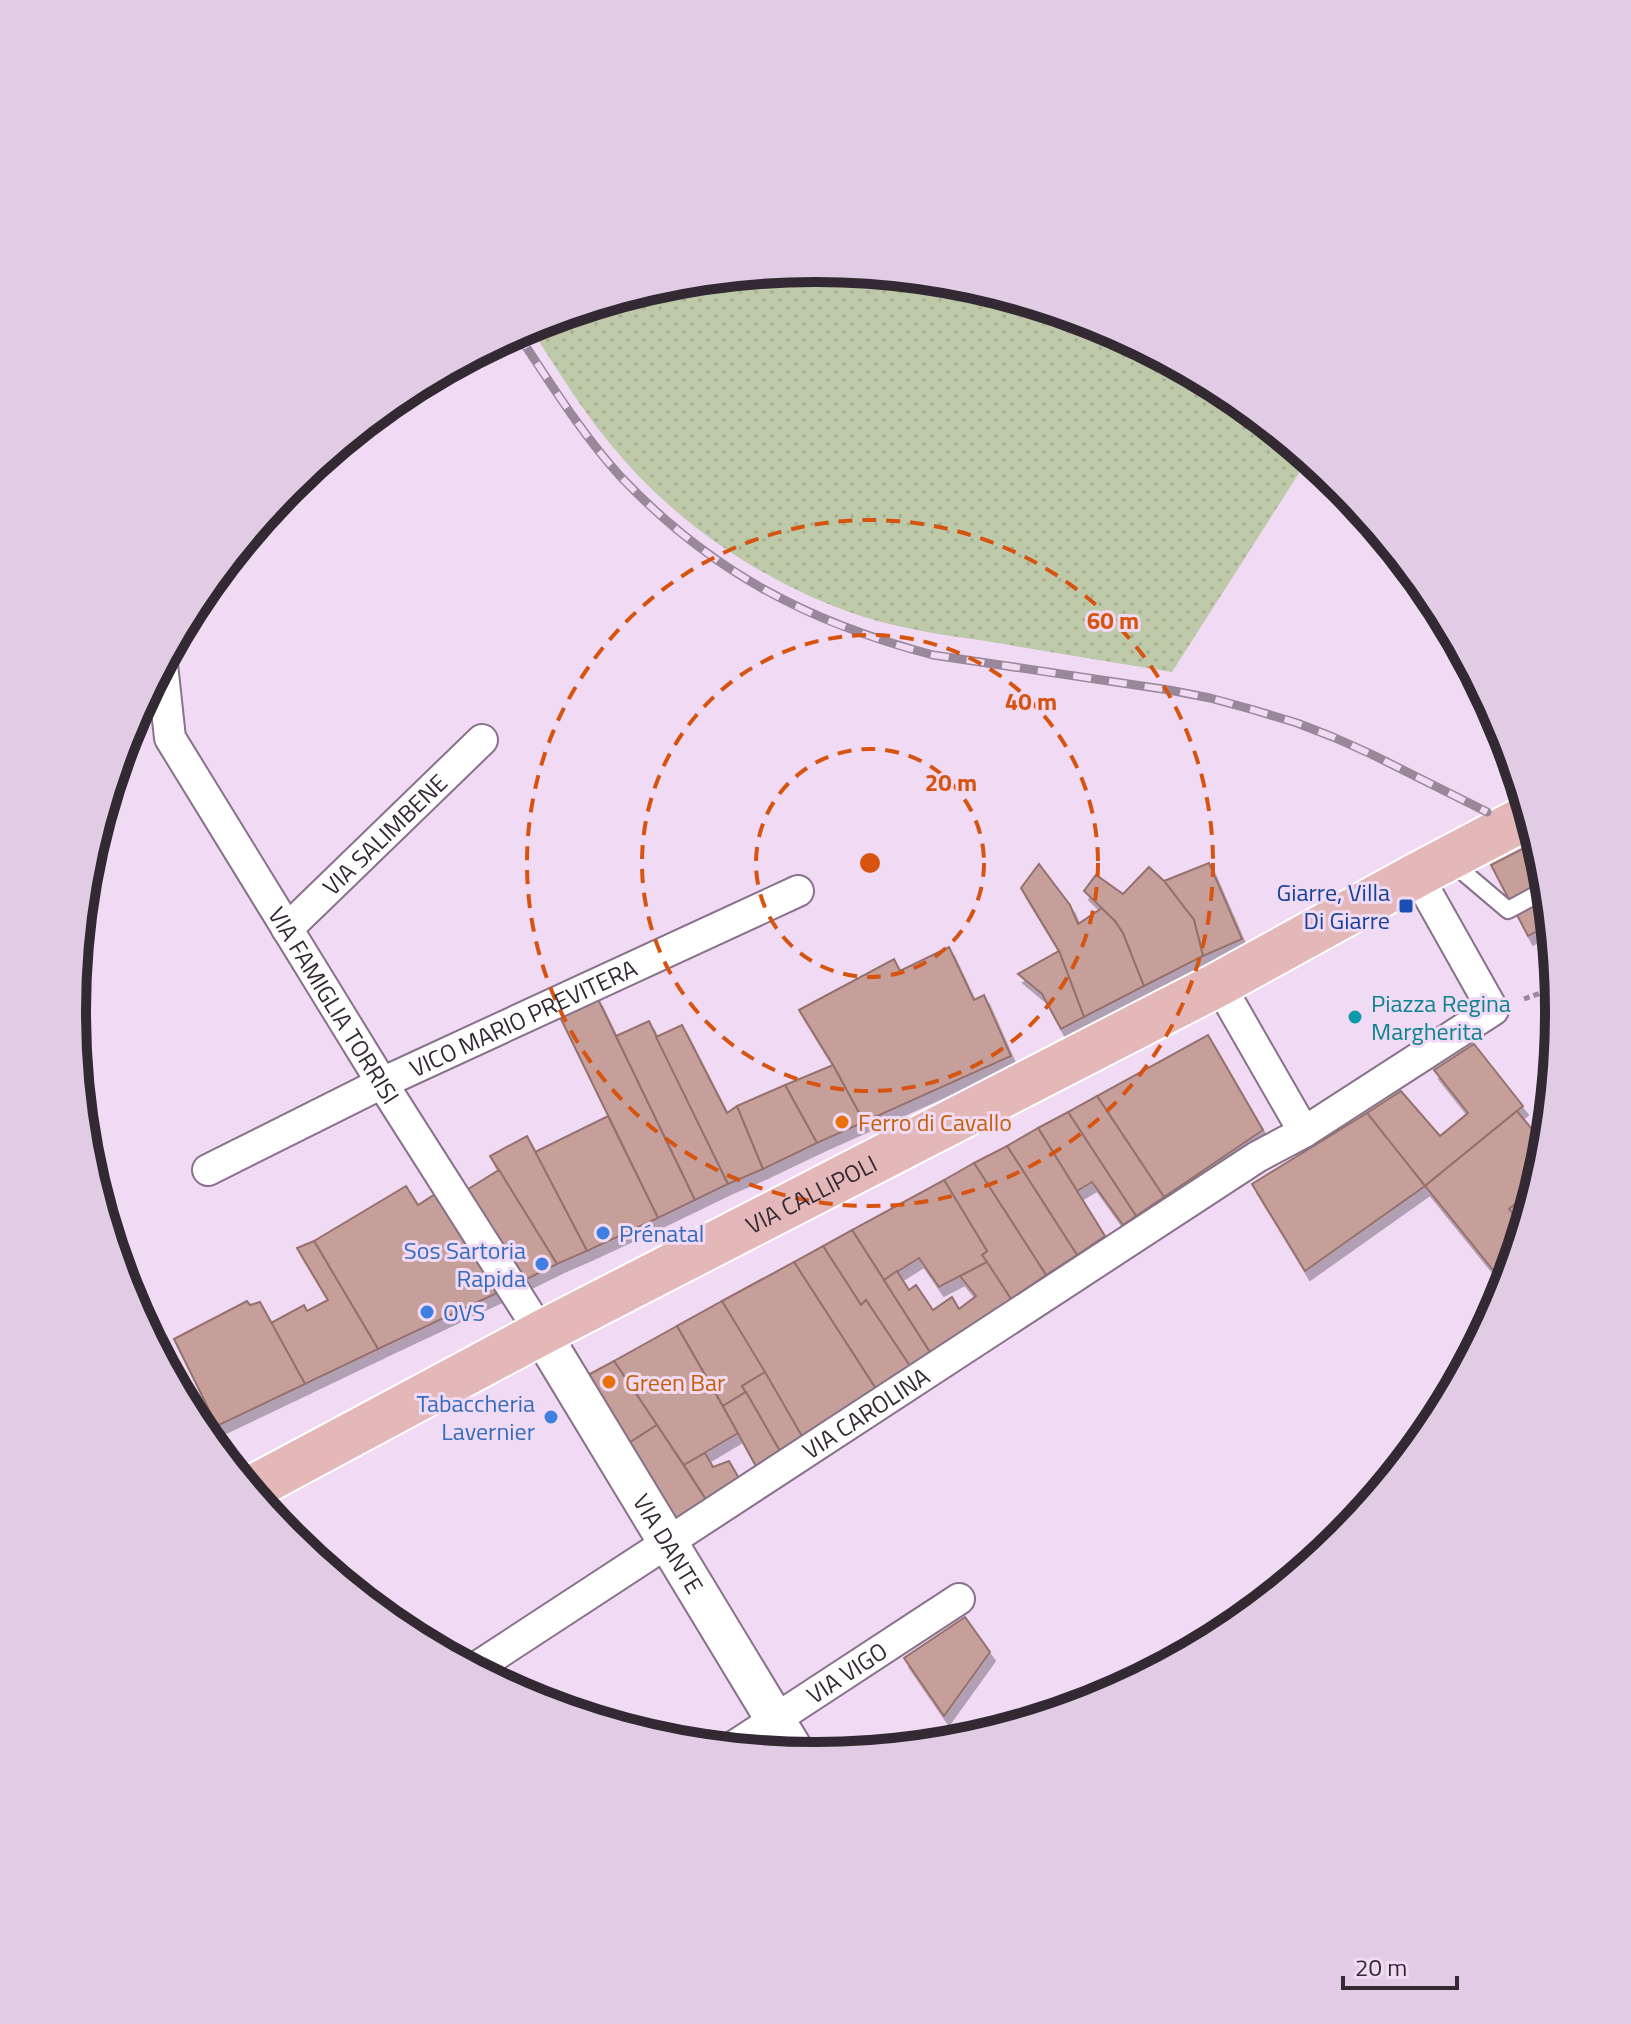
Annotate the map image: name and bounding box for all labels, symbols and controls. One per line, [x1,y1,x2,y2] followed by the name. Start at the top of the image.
[1087,602,1139,638] text: 60 m
[1005,683,1057,719] text: 40 m
[925,764,977,800] text: 20 m
[314,765,455,904] street label: VIA SALIMBENE
[856,849,884,877] centre of rings
[1276,874,1390,938] place label: Giarre, Villa Di Giarre
[1397,897,1415,915] marker: Giarre, Villa Di Giarre
[260,900,409,1111] street label: VIA FAMIGLIA TORRISI
[403,950,643,1086] street label: VICO MARIO PREVITERA
[1371,985,1511,1049] place label: Piazza Regina Margherita
[1346,1008,1364,1026] marker: Piazza Regina Margherita
[858,1104,1012,1140] place label: Ferro di Cavallo
[833,1113,851,1131] marker: Ferro di Cavallo
[739,1145,883,1243] street label: VIA CALLIPOLI
[619,1215,704,1251] place label: Prénatal
[594,1224,612,1242] marker: Prénatal
[404,1232,526,1296] place label: Sos Sartoria Rapida
[533,1255,551,1273] marker: Sos Sartoria Rapida
[443,1294,485,1330] place label: OVS
[418,1303,436,1321] marker: OVS
[795,1358,936,1468] street label: VIA CAROLINA
[625,1364,725,1400] place label: Green Bar
[600,1373,618,1391] marker: Green Bar
[416,1385,535,1449] place label: Tabaccheria Lavernier
[542,1408,560,1426] marker: Tabaccheria Lavernier
[624,1487,713,1600] street label: VIA DANTE
[799,1633,894,1712] street label: VIA VIGO
[1343,1940,1457,1990] scale bar
[1355,1949,1407,1985] text: 20 m

